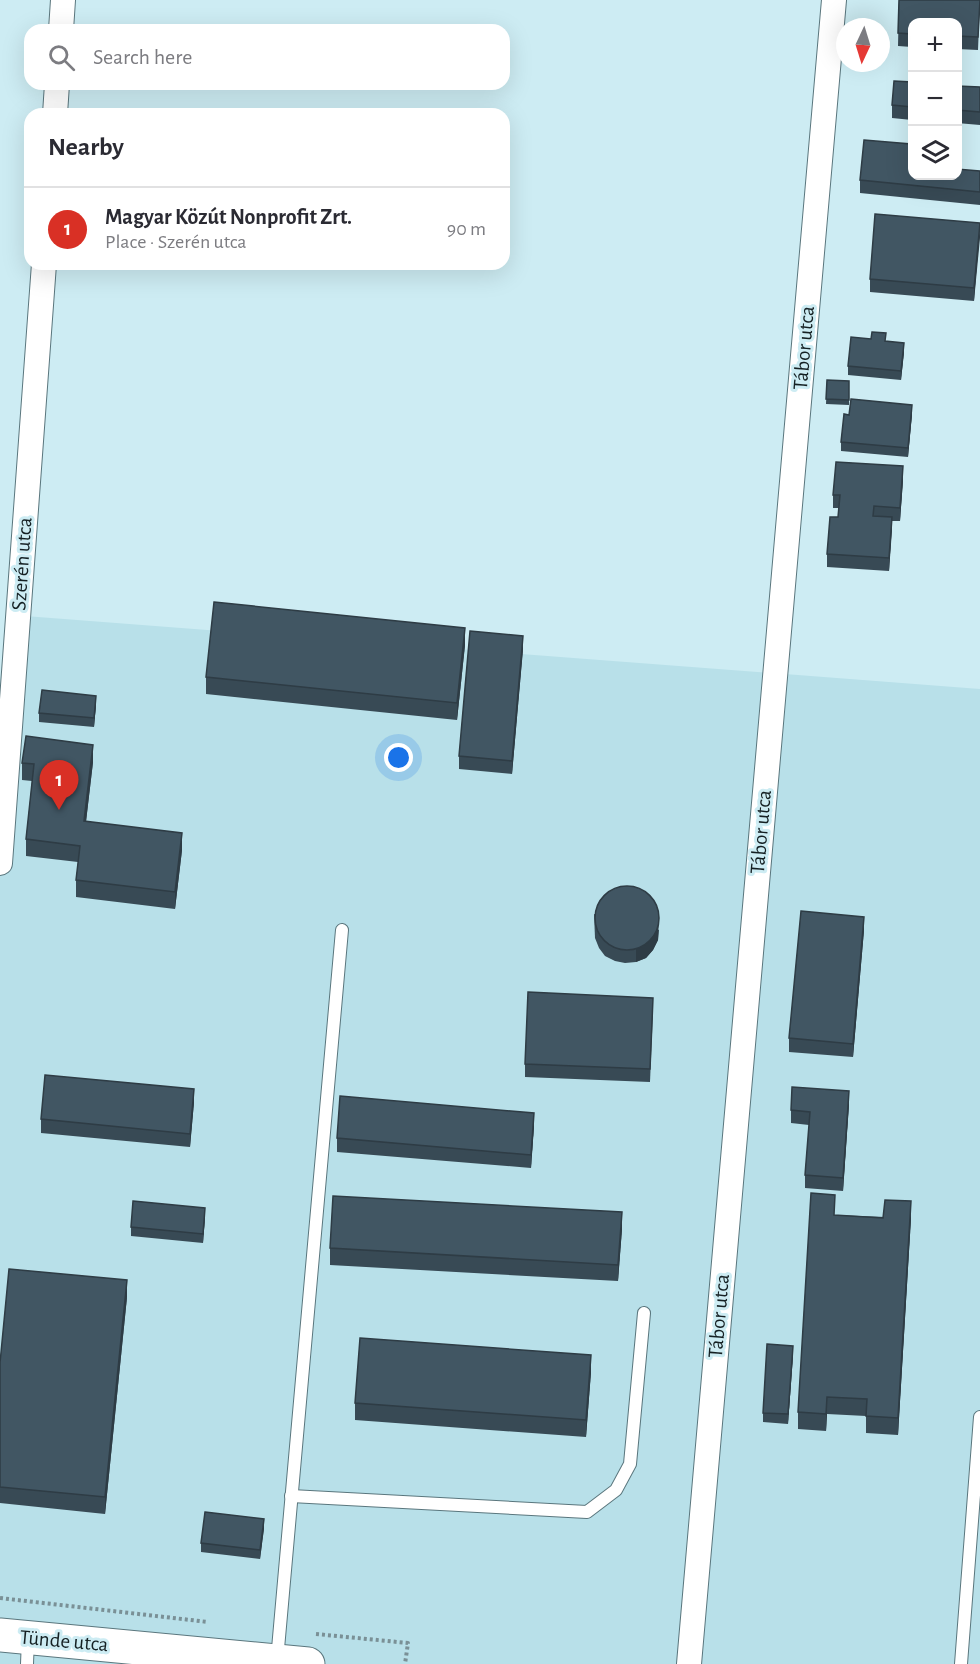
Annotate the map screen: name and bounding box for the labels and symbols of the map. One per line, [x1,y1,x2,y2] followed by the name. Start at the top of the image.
[836,18,890,72] north arrow
[790,305,818,391] street label: Tábor utca
[8,516,36,611] street label: Szerén utca
[384,743,413,772] your location
[40,760,78,810] pin: 1
[747,789,775,875] street label: Tábor utca
[705,1273,733,1359] street label: Tábor utca
[19,1627,109,1655] street label: Tünde utca

